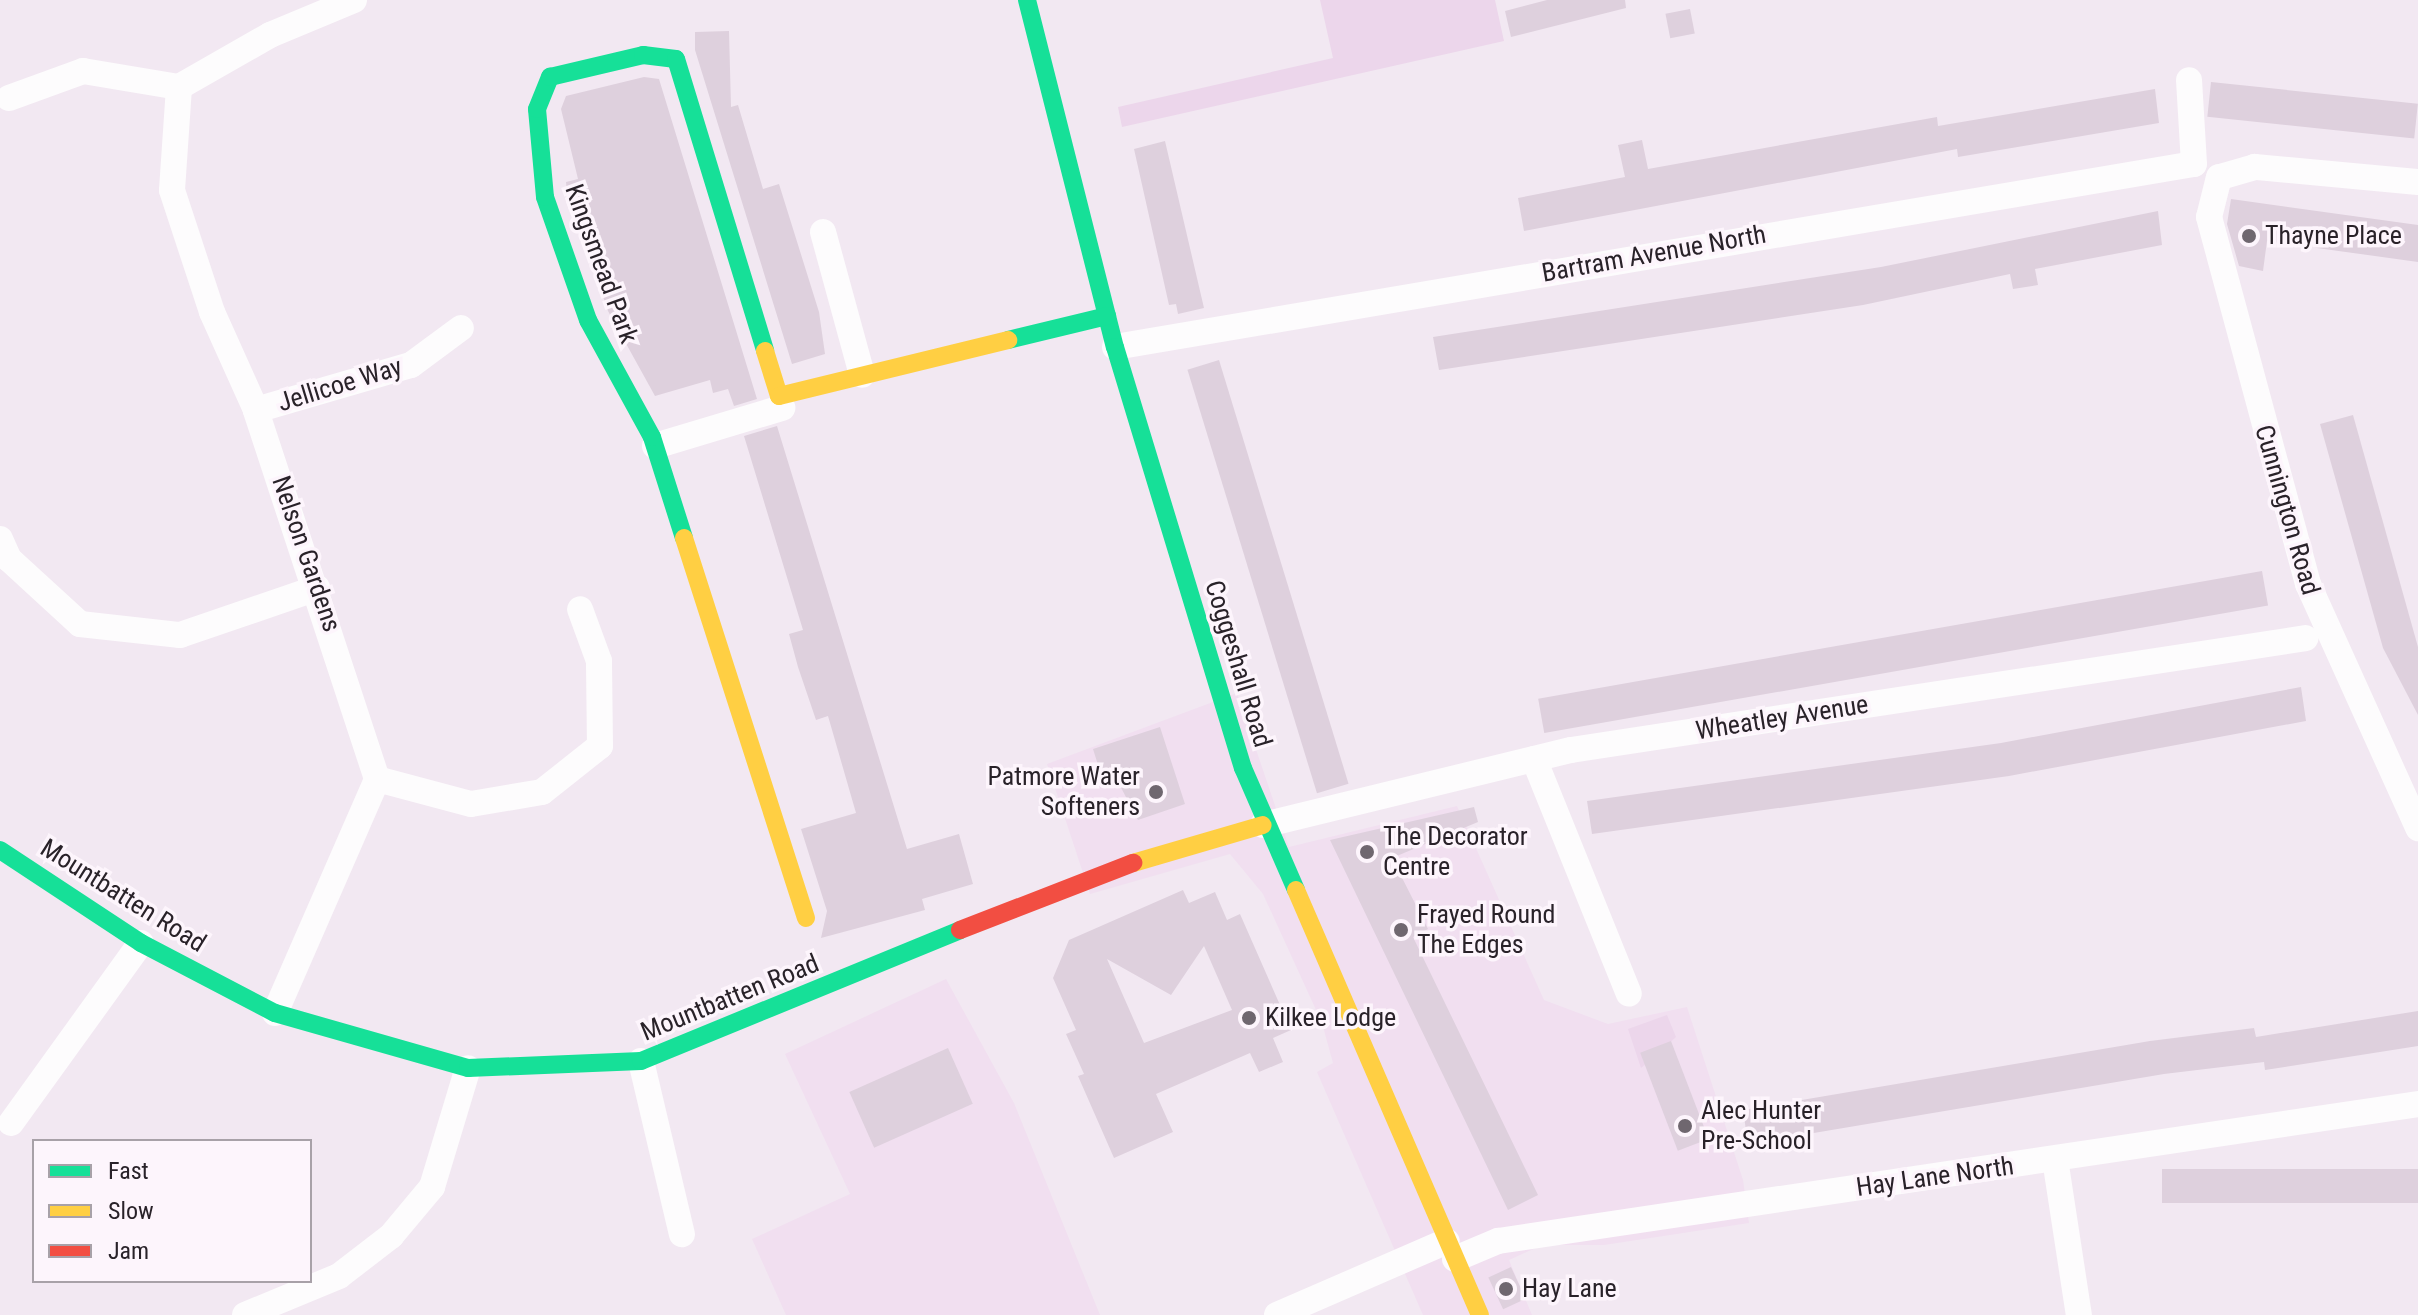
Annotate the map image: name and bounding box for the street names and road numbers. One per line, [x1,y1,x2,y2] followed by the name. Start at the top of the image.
[558,180,644,348] street label: Kingsmead Park
[1539,219,1769,289] street label: Bartram Avenue North
[274,351,406,419] street label: Jellicoe Way
[2248,422,2326,598] street label: Cunnington Road
[265,472,347,636] street label: Nelson Gardens
[1198,577,1278,751] street label: Coggeshall Road
[1693,689,1871,747] street label: Wheatley Avenue
[35,833,211,959] street label: Mountbatten Road
[636,948,824,1048] street label: Mountbatten Road
[1854,1151,2016,1203] street label: Hay Lane North

